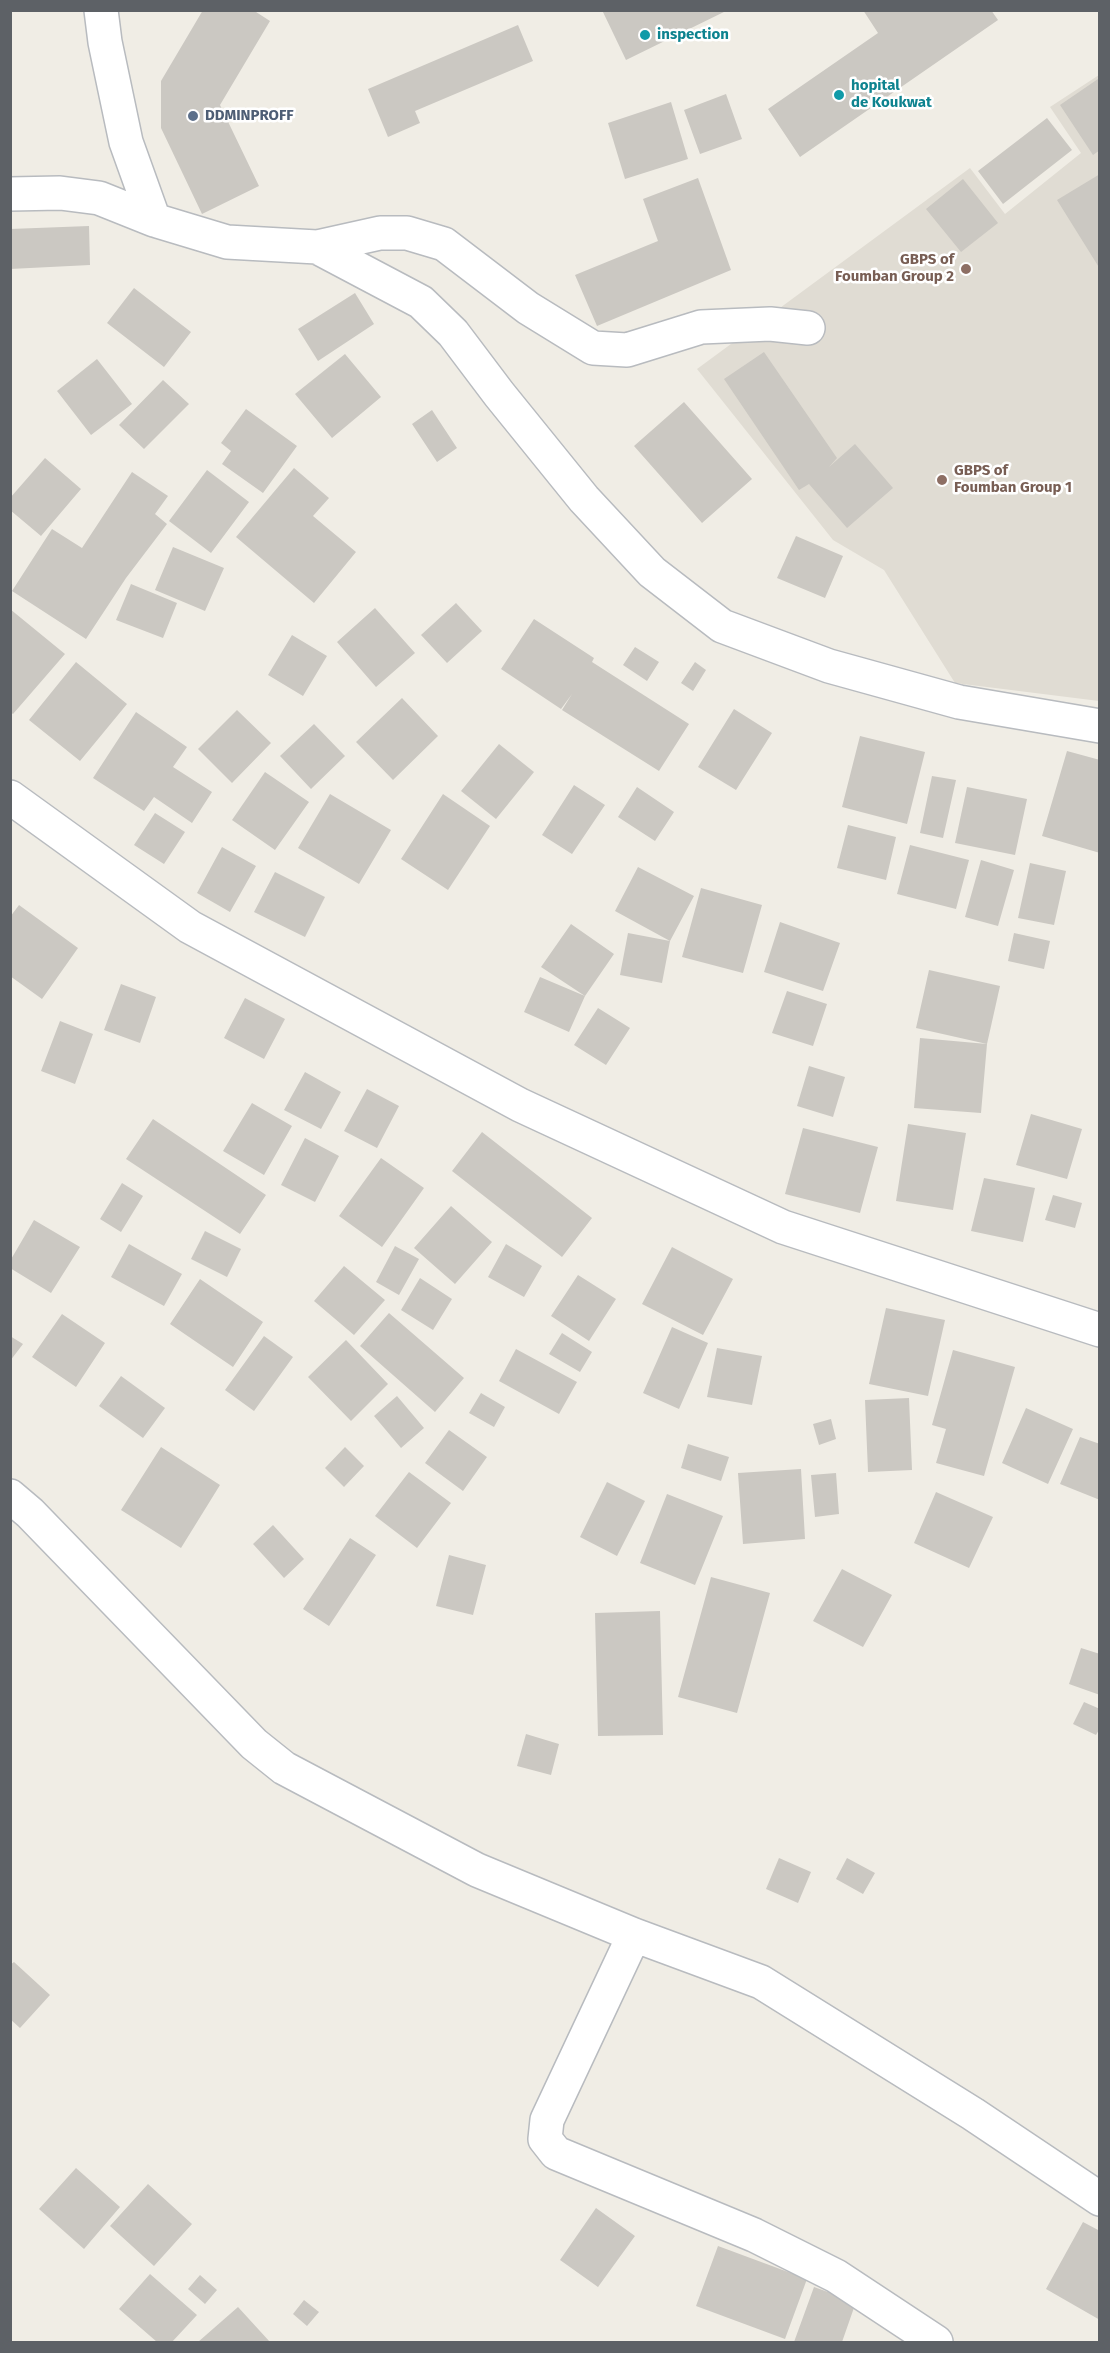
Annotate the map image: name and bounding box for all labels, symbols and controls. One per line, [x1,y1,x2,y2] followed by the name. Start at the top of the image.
[657,26,729,44] place label: inspection
[638,28,652,42] marker: inspection
[851,77,932,112] place label: hopital de Koukwat
[832,88,846,102] marker: hopital de Koukwat
[205,107,294,125] place label: DDMINPROFF
[186,109,200,123] marker: DDMINPROFF
[835,251,954,286] place label: GBPS of Foumban Group 2
[959,262,973,276] marker: GBPS of Foumban Group 2
[954,462,1072,497] place label: GBPS of Foumban Group 1
[935,473,949,487] marker: GBPS of Foumban Group 1

